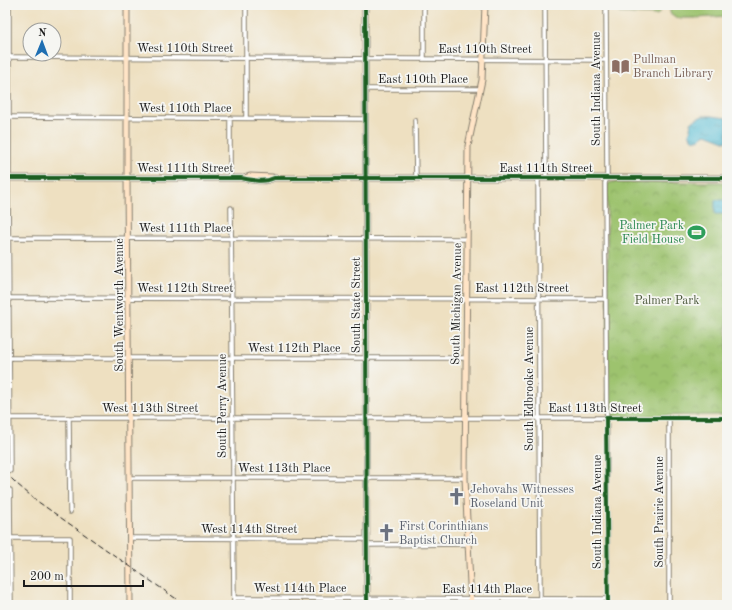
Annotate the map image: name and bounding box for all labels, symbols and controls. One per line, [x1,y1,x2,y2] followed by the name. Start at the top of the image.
[22,22,62,62] north arrow
[38,28,47,39] text: N
[591,31,603,146] street label: South Indiana Avenue
[137,43,233,55] street label: West 110th Street
[438,44,532,56] street label: East 110th Street
[633,54,714,80] place label: Pullman Branch Library
[610,56,630,76] library icon: Pullman Branch Library
[378,74,468,86] street label: East 110th Place
[138,103,232,115] street label: West 110th Place
[137,163,233,175] street label: West 111th Street
[499,163,593,175] street label: East 111th Street
[619,220,684,246] place label: Palmer Park Field House
[687,222,707,242] sports icon: Palmer Park Field House
[138,223,232,235] street label: West 111th Place
[114,238,126,372] street label: South Wentworth Avenue
[450,242,464,365] street label: South Michigan Avenue
[351,257,363,353] street label: South State Street
[137,283,233,295] street label: West 112th Street
[475,283,569,295] street label: East 112th Street
[635,295,699,307] park label: Palmer Park
[524,326,536,451] street label: South Edbrooke Avenue
[247,343,341,355] street label: West 112th Place
[217,353,229,458] street label: South Perry Avenue
[102,403,198,415] street label: West 113th Street
[548,403,642,415] street label: East 113th Street
[592,454,604,569] street label: South Indiana Avenue
[654,456,666,568] street label: South Prairie Avenue
[237,463,331,475] street label: West 113th Place
[470,484,574,510] place label: Jehovahs Witnesses Roseland Unit
[447,486,467,506] church icon: Jehovahs Witnesses Roseland Unit
[399,521,488,547] place label: First Corinthians Baptist Church
[376,523,396,543] church icon: First Corinthians Baptist Church
[201,524,297,536] street label: West 114th Street
[24,562,143,588] scale bar
[30,571,64,583] text: 200 m
[253,583,347,595] street label: West 114th Place
[442,584,532,596] street label: East 114th Place

